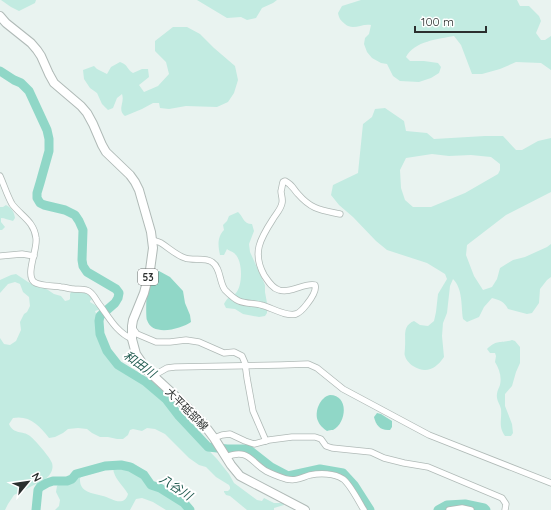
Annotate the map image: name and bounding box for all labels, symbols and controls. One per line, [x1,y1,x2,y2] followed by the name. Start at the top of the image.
[415,8,486,34] scale bar
[421,14,454,29] text: 100 m
[138,269,158,285] road number: 53
[121,348,161,382] water label: 和田川
[163,385,211,433] street label: 大平砥部線
[8,462,48,502] north arrow
[29,470,45,484] text: N
[157,471,197,504] water label: 八谷川

